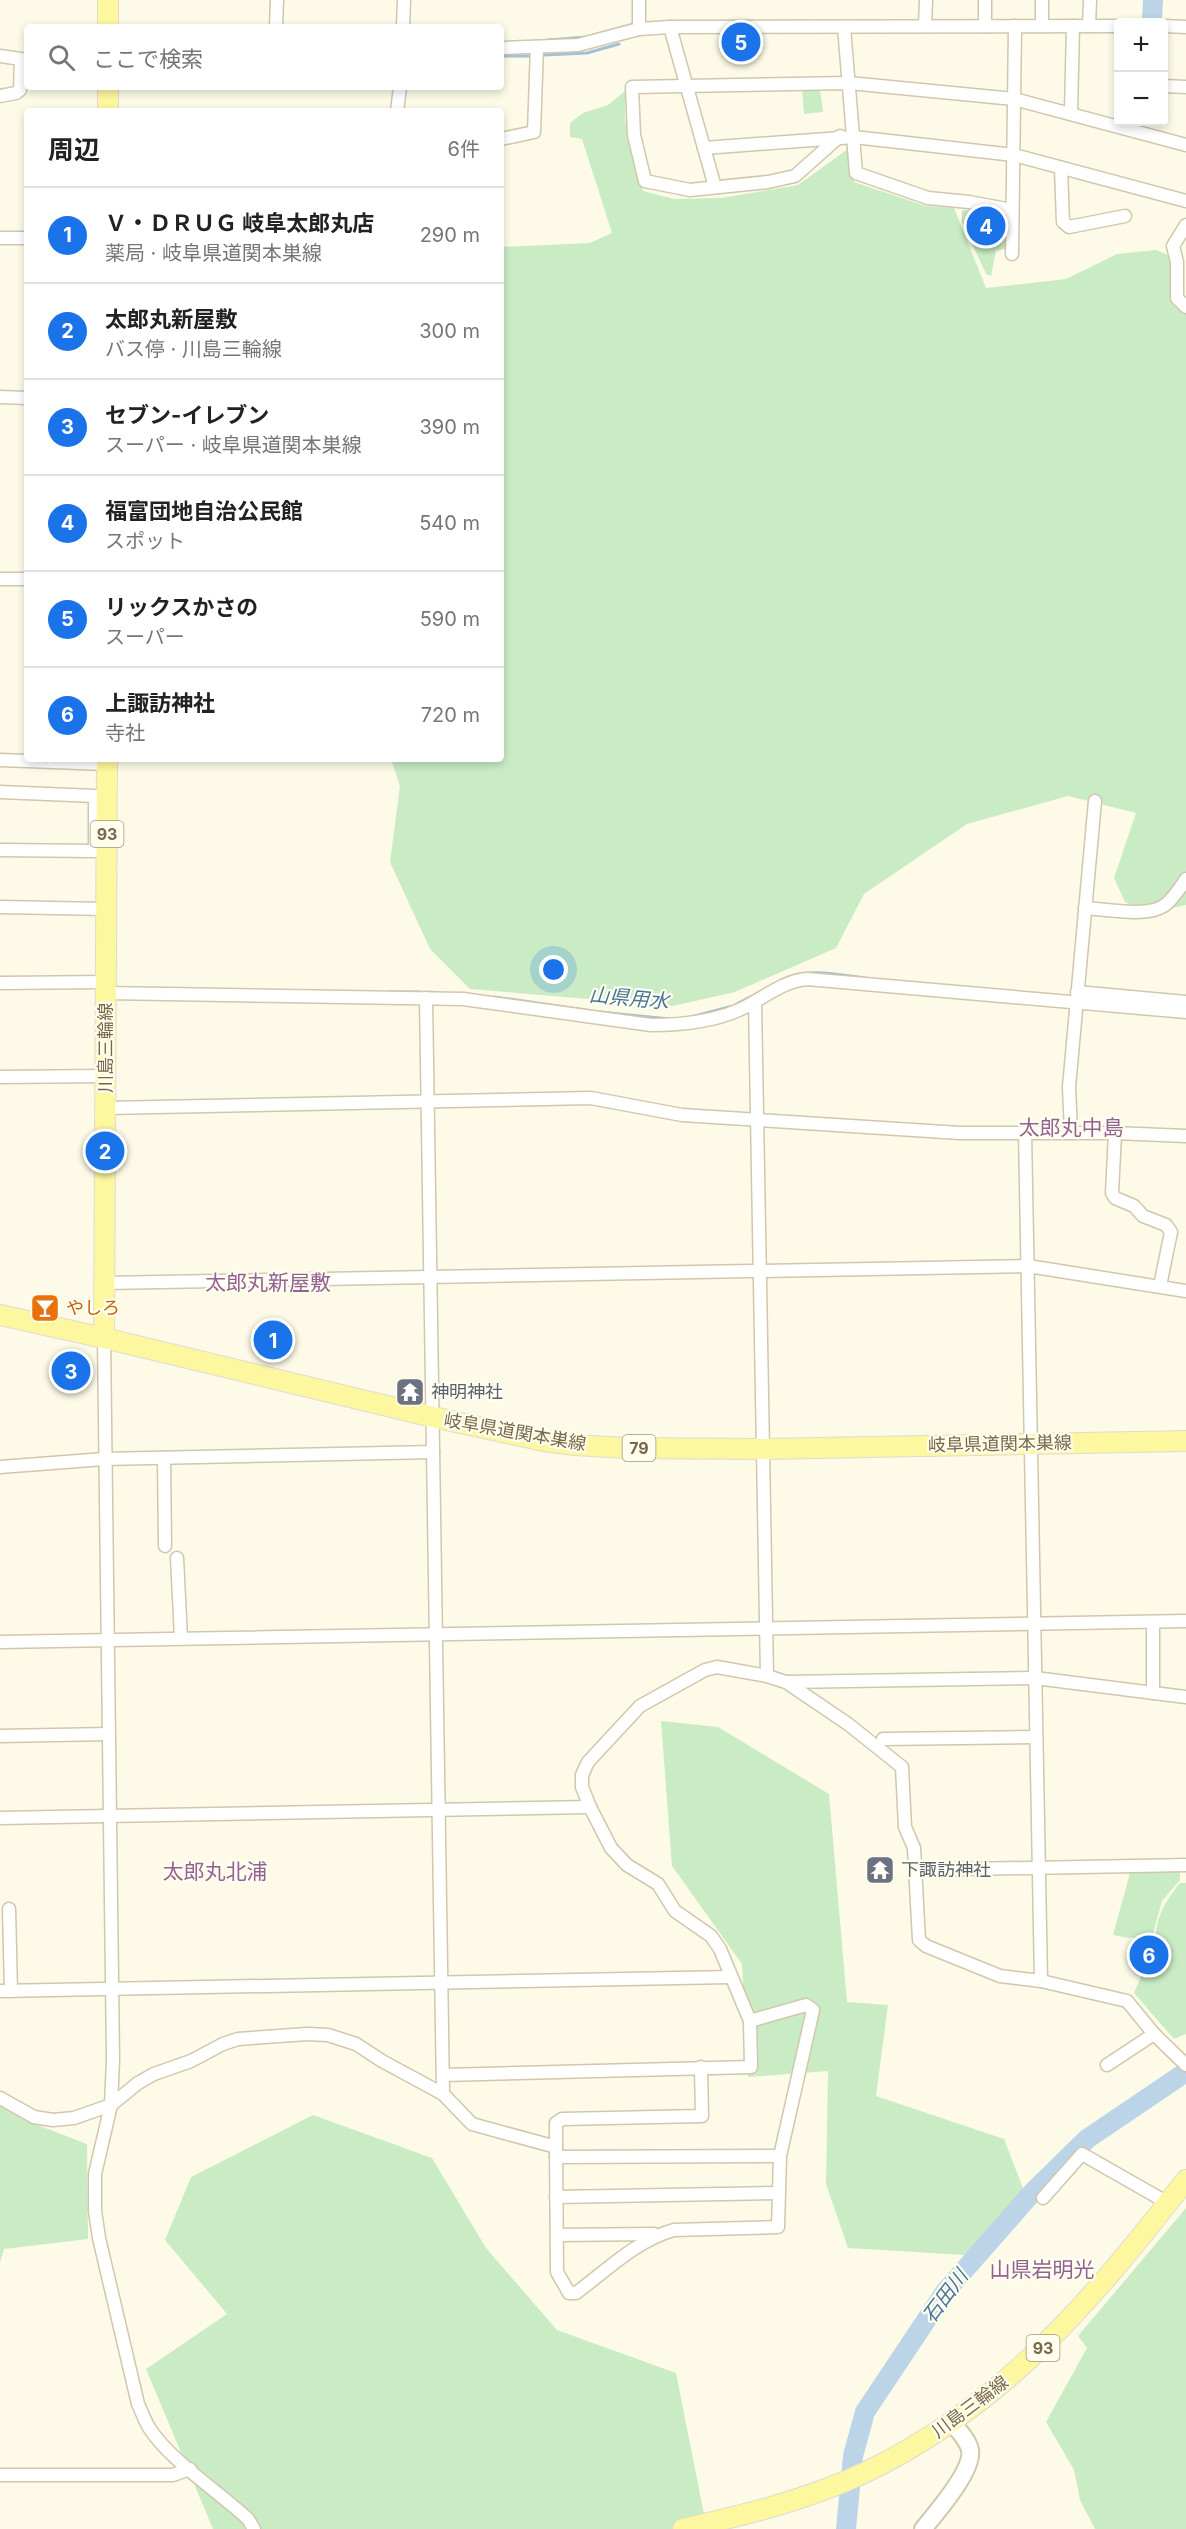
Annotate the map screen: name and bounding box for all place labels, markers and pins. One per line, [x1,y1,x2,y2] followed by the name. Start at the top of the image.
[722,20,760,64] pin: 5
[966,204,1006,248] pin: 4
[86,1128,124,1174] pin: 2
[29,1292,61,1324] bar icon: やしろ
[66,1297,120,1318] place label: やしろ
[254,1318,292,1362] pin: 1
[52,1348,90,1394] pin: 3
[394,1376,426,1408] temple icon: 神明神社
[431,1381,503,1402] place label: 神明神社
[864,1854,896,1886] temple icon: 下諏訪神社
[901,1859,991,1880] place label: 下諏訪神社
[1130,1932,1168,1978] pin: 6

